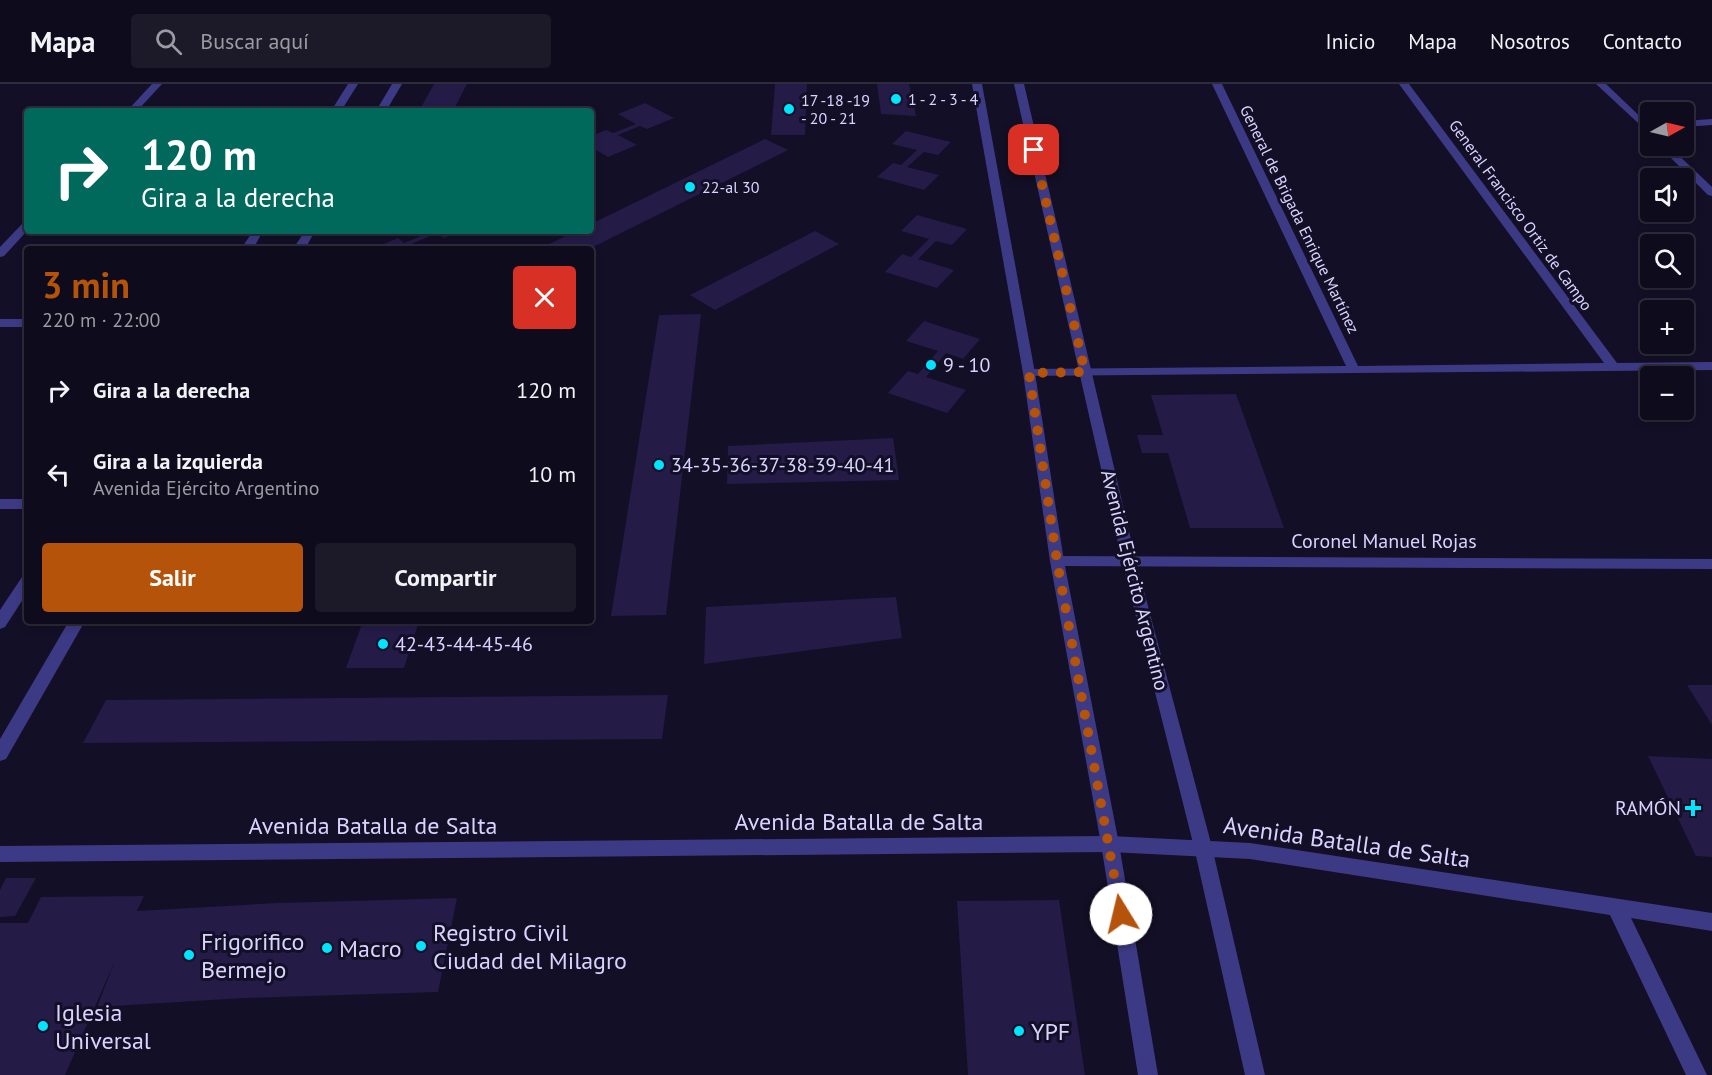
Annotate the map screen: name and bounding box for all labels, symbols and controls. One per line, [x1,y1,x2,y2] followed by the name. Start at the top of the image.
[131,14,551,68] search box
[30,23,95,60] text: Mapa
[152,25,185,58] icon: search
[200,27,309,55] text: Buscar aquí
[1326,28,1375,55] text: Inicio
[1408,28,1457,55] text: Mapa
[1490,28,1570,55] text: Nosotros
[1603,28,1682,55] text: Contacto
[908,89,978,109] place label: 1 - 2 - 3 - 4
[801,90,870,128] place label: 17 -18 -19 - 20 - 21
[889,92,903,106] marker: 1 - 2 - 3 - 4
[782,102,796,116] marker: 17 -18 -19 - 20 - 21
[1236,102,1364,336] street label: General de Brigada Enrique Martínez
[1640,102,1694,156] north arrow
[1640,102,1694,420] map controls
[1445,116,1597,314] street label: General Francisco Ortiz de Campo
[1008,124,1059,175] pin
[141,127,257,182] text: 120 m
[42,132,120,210] icon: right
[1017,133,1050,166] icon: arrive
[1640,168,1694,222] button: sound
[702,177,760,197] place label: 22-al 30
[141,180,335,214] text: Gira a la derecha
[683,180,697,194] marker: 22-al 30
[1640,234,1694,288] button: search
[42,261,130,308] text: 3 min
[513,266,576,329] button: close
[1640,300,1694,354] button: +
[42,307,160,333] text: 220 m · 22:00
[943,352,990,378] place label: 9 - 10
[924,358,938,372] marker: 9 - 10
[1640,366,1694,420] button: −
[42,374,75,407] icon: right
[93,376,250,404] text: Gira a la derecha
[516,376,576,404] text: 120 m
[93,447,263,475] text: Gira a la izquierda
[671,452,895,478] place label: 34-35-36-37-38-39-40-41
[42,458,75,491] icon: left
[652,458,666,472] marker: 34-35-36-37-38-39-40-41
[528,460,576,488] text: 10 m
[1095,467,1175,693] street label: Avenida Ejército Argentino
[93,475,319,501] text: Avenida Ejército Argentino
[1291,528,1477,554] street label: Coronel Manuel Rojas
[42,543,303,612] button: Salir
[315,543,576,612] button: Compartir
[395,631,533,657] place label: 42-43-44-45-46
[376,637,390,651] marker: 42-43-44-45-46
[1615,795,1681,821] place label: RAMÓN
[1686,801,1700,815] marker: RAMÓN
[735,806,983,837] street label: Avenida Batalla de Salta
[1222,809,1472,875] street label: Avenida Batalla de Salta
[249,810,497,841] street label: Avenida Batalla de Salta
[1089,882,1153,946] position arrow
[433,917,627,976] place label: Registro Civil Ciudad del Milagro
[201,926,304,985] place label: Frigorifico Bermejo
[339,933,402,964] place label: Macro
[414,939,428,953] marker: Registro Civil Ciudad del Milagro
[320,941,334,955] marker: Macro
[182,948,196,962] marker: Frigorifico Bermejo
[55,997,151,1056] place label: Iglesia Universal
[1031,1016,1070,1047] place label: YPF
[36,1019,50,1033] marker: Iglesia Universal
[1012,1024,1026,1038] marker: YPF

